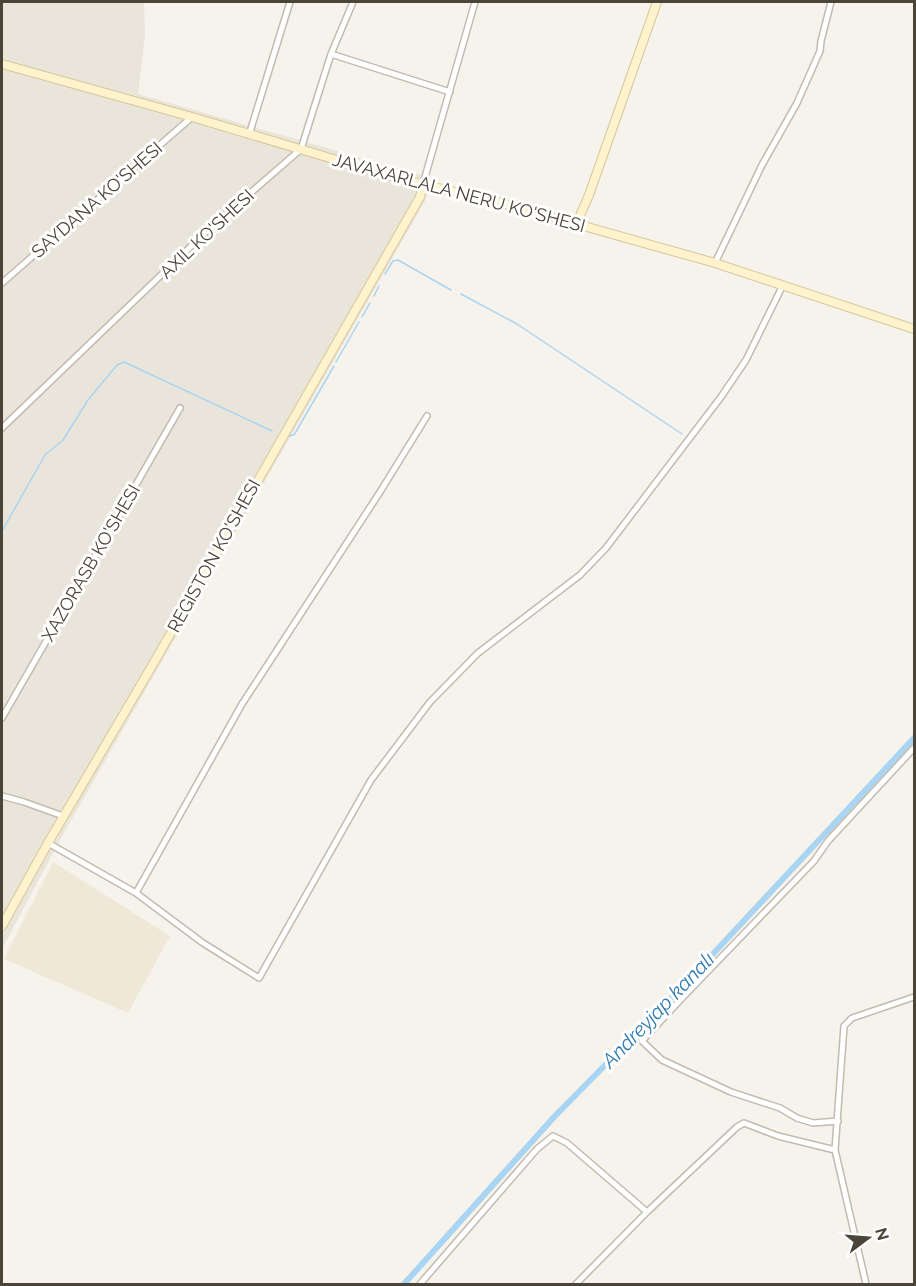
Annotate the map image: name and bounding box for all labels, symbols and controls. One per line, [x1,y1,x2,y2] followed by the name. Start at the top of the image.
[27,137,166,262] street label: SAYDANA KO'SHESI
[331,149,588,236] street label: JAVAXARLALA NERU KO'SHESI
[155,185,258,283] street label: AXIL KO'SHESI
[163,476,264,636] street label: REGISTON KO'SHESI
[37,481,144,645] street label: XAZORASB KO'SHESI
[596,947,719,1073] water label: Andreyjap kanalı
[838,1208,898,1268] north arrow
[871,1226,893,1242] text: N

